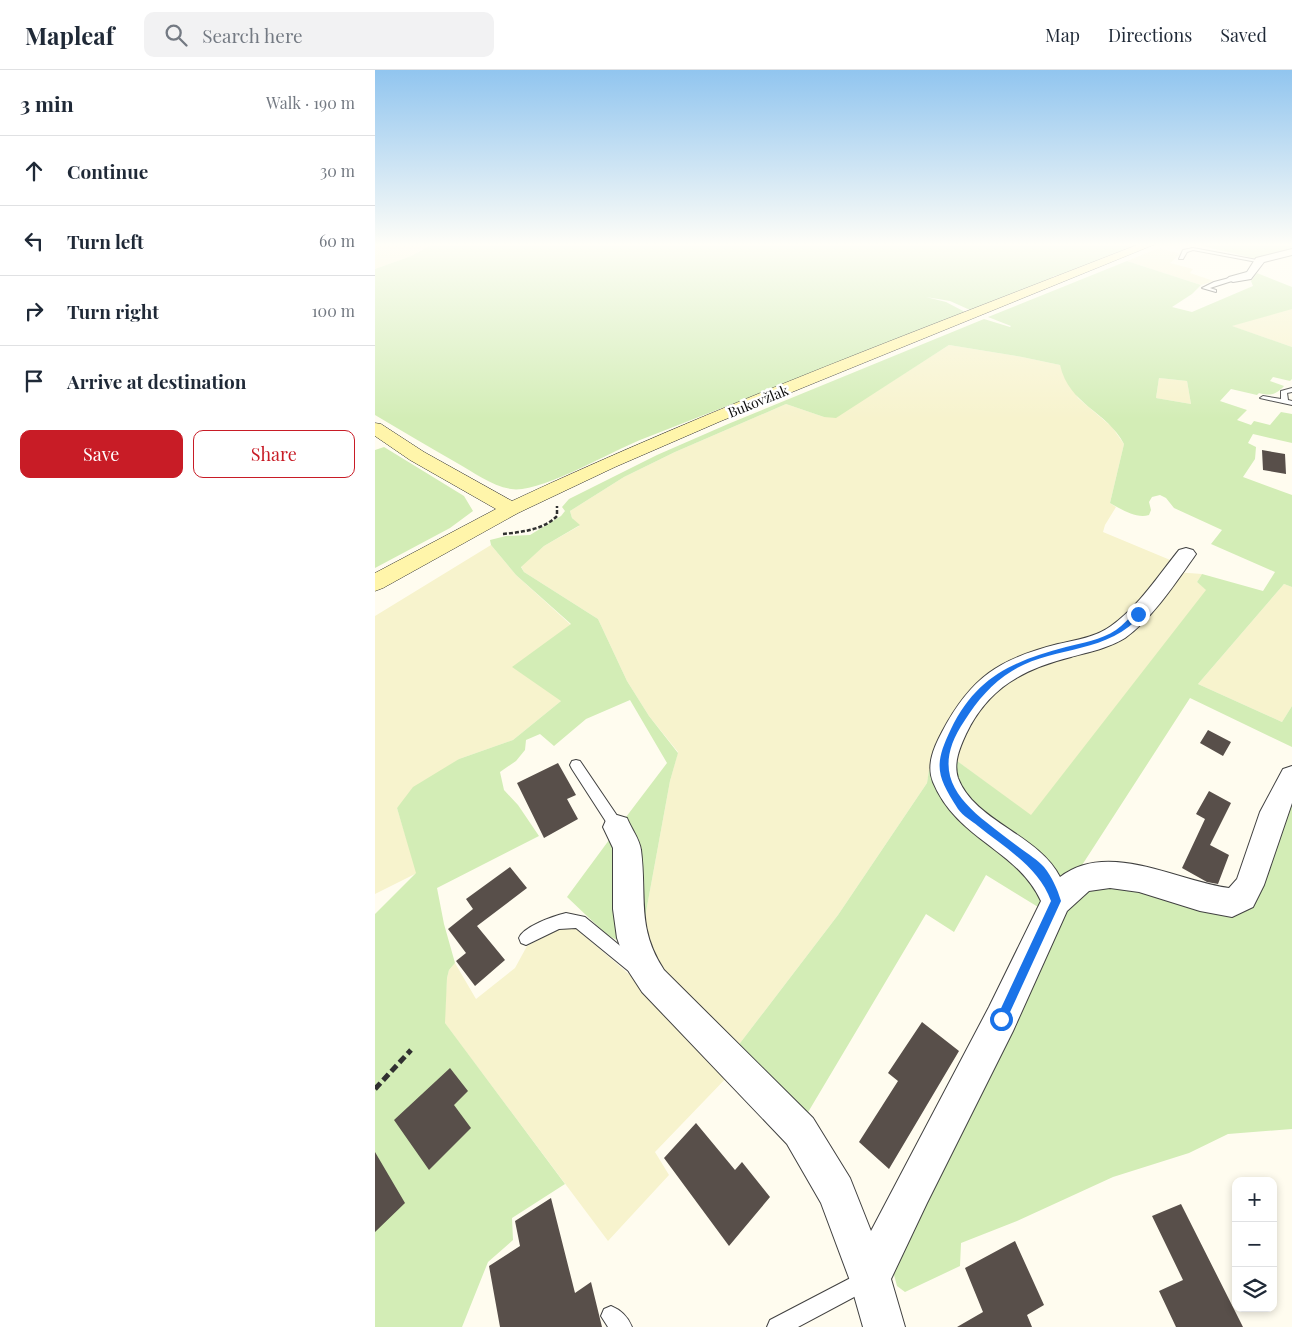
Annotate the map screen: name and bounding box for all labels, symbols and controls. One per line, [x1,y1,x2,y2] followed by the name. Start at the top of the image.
[144,12,494,57] search box
[25,19,114,51] text: Mapleaf
[162,21,190,49] icon: search
[202,22,303,48] text: Search here
[1045,23,1080,47] text: Map
[1108,23,1192,47] text: Directions
[1220,23,1267,47] text: Saved
[20,89,74,117] text: 3 min
[266,92,355,113] text: Walk · 190 m
[20,157,48,185] icon: ahead
[67,158,148,184] text: Continue
[320,160,355,181] text: 30 m
[20,227,48,255] icon: left
[67,228,144,254] text: Turn left
[319,230,355,251] text: 60 m
[20,297,48,325] icon: right
[67,298,159,324] text: Turn right
[312,300,355,321] text: 100 m
[20,367,48,395] icon: arrive
[67,368,247,394] text: Arrive at destination
[725,380,791,422] street label: Bukovžlak
[20,430,183,478] button: Save
[193,430,355,478] button: Share
[1127,603,1150,626] route end
[990,1008,1013,1031] route start
[1232,1177,1277,1312] map controls
[1232,1177,1277,1222] button: +
[1232,1222,1277,1267] button: −
[1232,1267,1277,1312] button: layers

